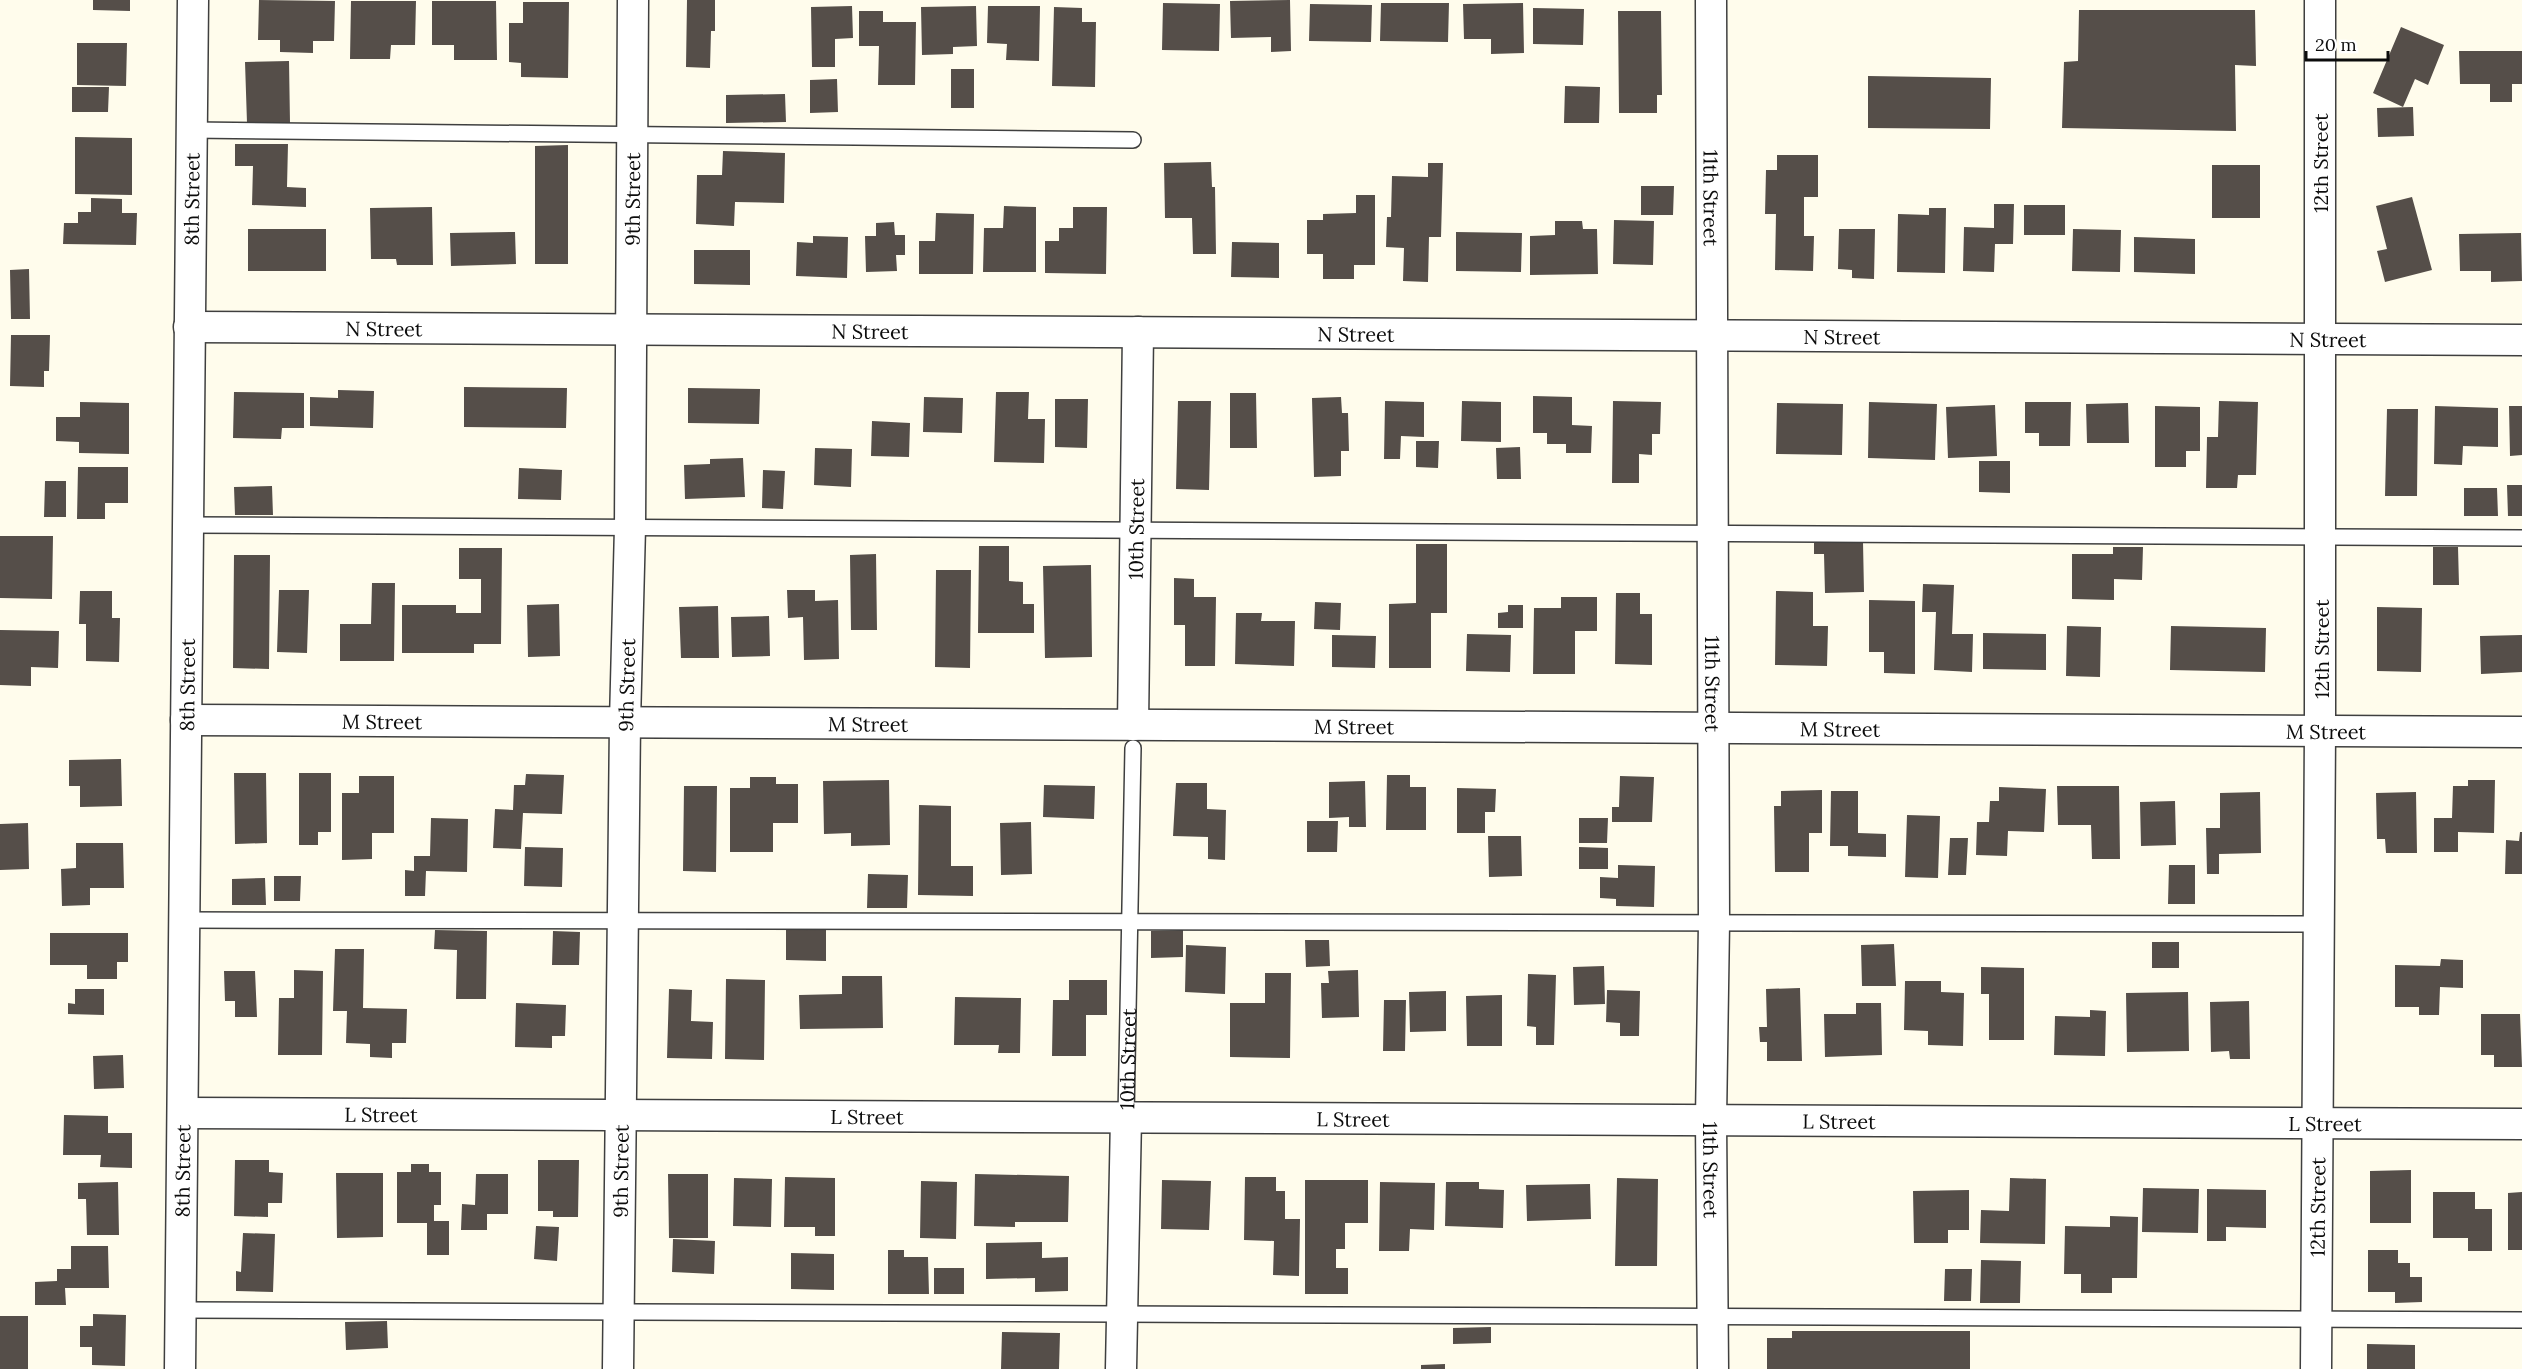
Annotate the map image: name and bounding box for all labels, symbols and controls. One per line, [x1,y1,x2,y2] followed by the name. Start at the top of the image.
[2306,24,2388,62] scale bar
[2315,33,2357,56] text: 20 m
[2308,113,2333,213] street label: 12th Street
[1699,150,1724,246] street label: 11th Street
[178,152,204,246] street label: 8th Street
[619,152,645,246] street label: 9th Street
[345,315,423,341] street label: N Street
[831,318,909,344] street label: N Street
[1317,321,1395,346] street label: N Street
[1803,323,1881,349] street label: N Street
[2289,326,2367,352] street label: N Street
[1122,478,1149,580] street label: 10th Street
[2309,599,2334,699] street label: 12th Street
[1701,636,1726,732] street label: 11th Street
[174,638,199,732] street label: 8th Street
[612,638,640,732] street label: 9th Street
[342,708,423,734] street label: M Street
[828,711,908,736] street label: M Street
[1314,713,1394,739] street label: M Street
[1800,716,1880,741] street label: M Street
[2286,718,2366,744] street label: M Street
[1114,1008,1141,1110] street label: 10th Street
[344,1101,418,1127] street label: L Street
[830,1104,904,1129] street label: L Street
[1316,1106,1390,1131] street label: L Street
[1802,1108,1876,1133] street label: L Street
[2288,1110,2362,1136] street label: L Street
[1699,1122,1724,1218] street label: 11th Street
[169,1124,195,1218] street label: 8th Street
[607,1124,633,1218] street label: 9th Street
[2304,1157,2330,1257] street label: 12th Street

